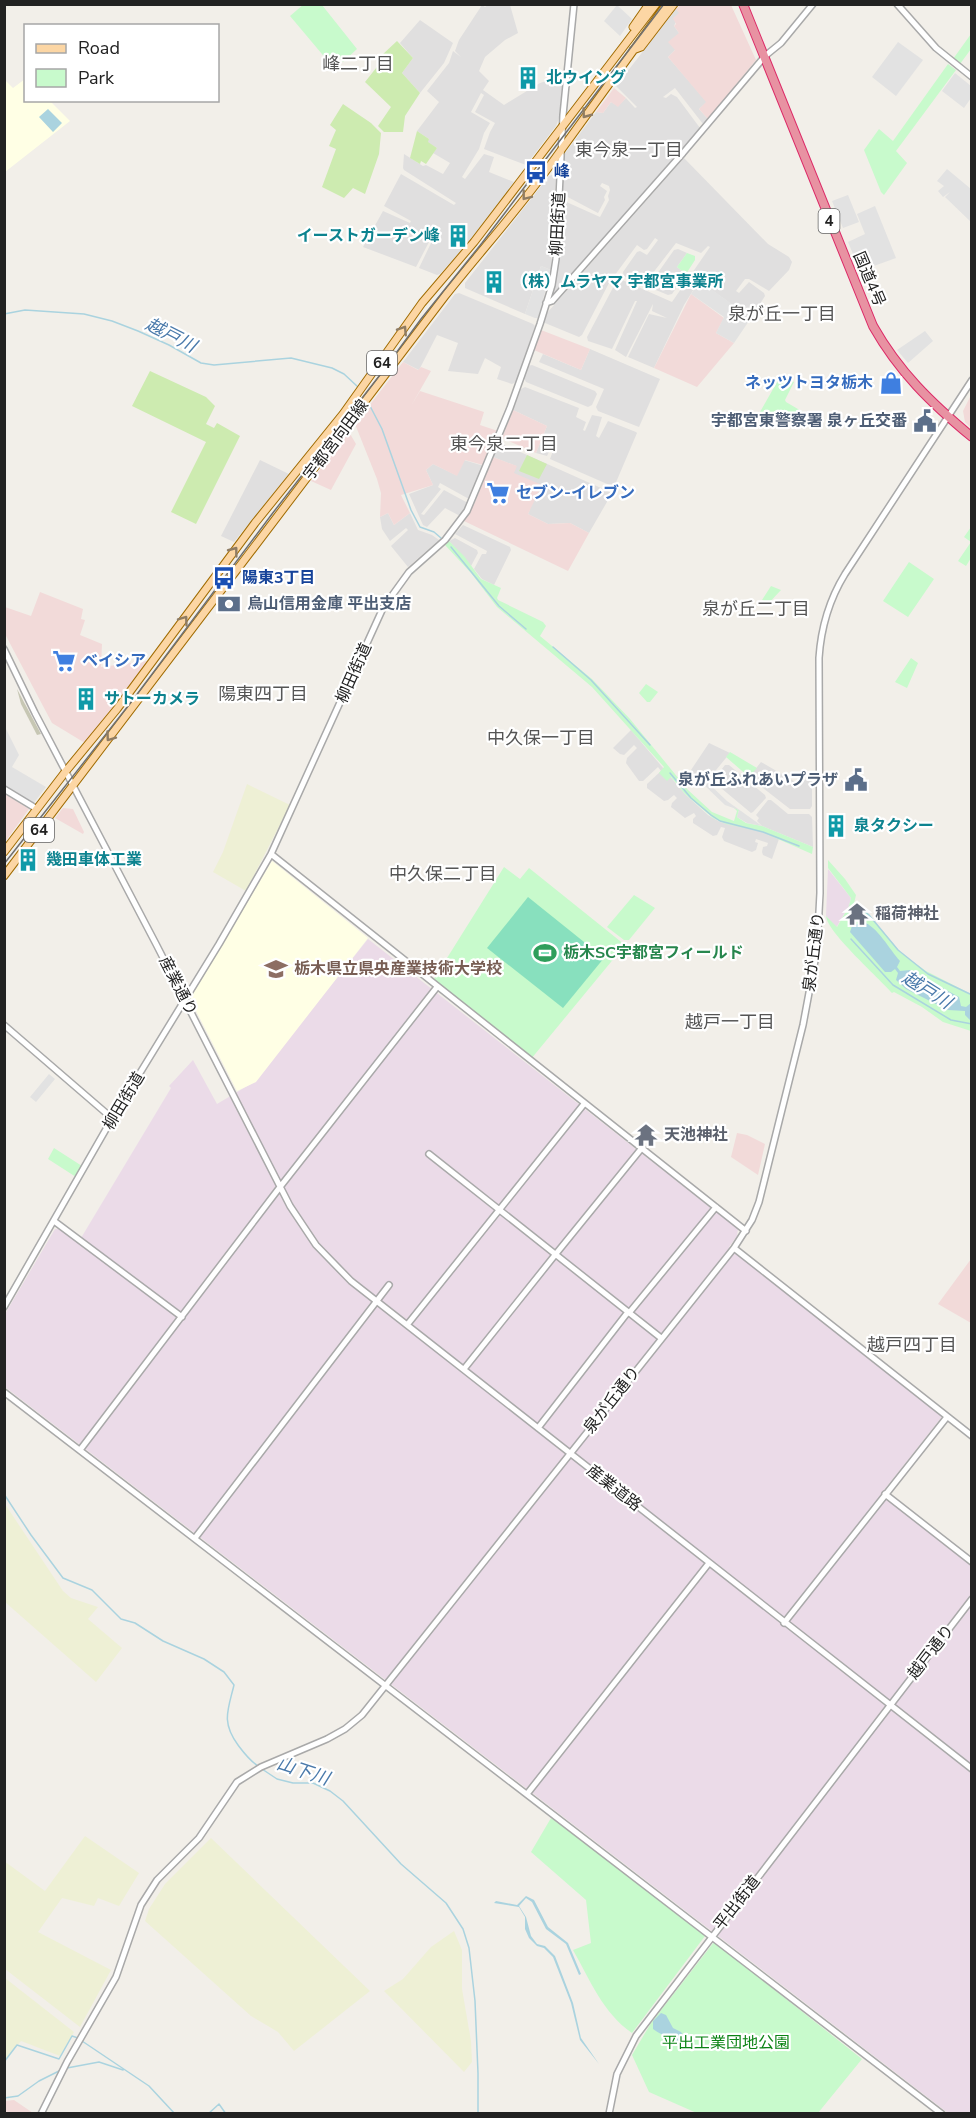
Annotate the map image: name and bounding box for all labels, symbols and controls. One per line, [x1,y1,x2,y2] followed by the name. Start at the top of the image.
[24,24,219,102] legend
[78,36,120,60] text: Road
[322,52,394,76] district label: 峰二丁目
[515,65,541,91] building icon: 北ウイング
[78,66,115,90] text: Park
[546,67,626,89] place label: 北ウイング
[583,107,594,118] one-way arrow
[575,138,683,162] district label: 東今泉一丁目
[523,159,549,185] bus stop icon: 峰
[554,161,570,183] place label: 峰
[523,190,534,201] one-way arrow
[545,191,571,257] street label: 柳田街道
[818,209,840,233] road number: 4
[445,223,471,249] building icon: イーストガーデン峰
[297,225,440,247] place label: イーストガーデン峰
[848,248,890,310] street label: 国道4号
[481,269,507,295] building icon: （株）ムラヤマ 宇都宮事業所
[512,271,724,293] place label: （株）ムラヤマ 宇都宮事業所
[728,302,836,326] district label: 泉が丘一丁目
[141,312,202,359] water label: 越戸川
[396,326,408,336] one-way arrow
[367,351,397,375] road number: 64
[878,370,904,396] shop icon: ネッツトヨタ栃木
[745,372,873,394] place label: ネッツトヨタ栃木
[298,395,374,485] street label: 宇都宮向田線
[912,408,938,434] public building icon: 宇都宮東警察署 泉ヶ丘交番
[711,410,907,432] place label: 宇都宮東警察署 泉ヶ丘交番
[450,432,558,456] district label: 東今泉二丁目
[485,480,511,506] supermarket icon: セブン-イレブン
[516,482,635,504] place label: セブン-イレブン
[227,547,238,558] one-way arrow
[211,565,237,591] bus stop icon: 陽東3丁目
[242,567,316,589] place label: 陽東3丁目
[216,591,242,617] bank icon: 烏山信用金庫 平出支店
[247,593,411,615] place label: 烏山信用金庫 平出支店
[702,597,810,621] district label: 泉が丘二丁目
[177,615,188,626] one-way arrow
[331,639,377,707] street label: 柳田街道
[51,648,77,674] supermarket icon: ベイシア
[82,650,146,672] place label: ベイシア
[218,682,308,706] district label: 陽東四丁目
[73,686,99,712] building icon: サトーカメラ
[104,688,200,710] place label: サトーカメラ
[487,726,595,750] district label: 中久保一丁目
[106,730,117,741] one-way arrow
[843,767,869,793] public building icon: 泉が丘ふれあいプラザ
[678,769,838,791] place label: 泉が丘ふれあいプラザ
[823,813,849,839] building icon: 泉タクシー
[854,815,934,837] place label: 泉タクシー
[24,818,54,842] road number: 64
[15,847,41,873] building icon: 幾田車体工業
[46,849,142,871] place label: 幾田車体工業
[389,862,497,886] district label: 中久保二丁目
[844,901,870,927] temple icon: 稲荷神社
[875,903,939,925] place label: 稲荷神社
[798,911,830,993] street label: 泉が丘通り
[532,940,558,966] sports icon: 栃木SC宇都宮フィールド
[563,942,744,964] place label: 栃木SC宇都宮フィールド
[154,952,202,1020] street label: 産業通り
[263,956,289,982] school or university icon: 栃木県立県央産業技術大学校
[294,958,502,980] place label: 栃木県立県央産業技術大学校
[898,966,958,1016] water label: 越戸川
[685,1010,775,1034] district label: 越戸一丁目
[98,1068,150,1134] street label: 柳田街道
[633,1122,659,1148] temple icon: 天池神社
[664,1124,728,1146] place label: 天池神社
[867,1333,957,1357] district label: 越戸四丁目
[579,1362,645,1438] street label: 泉が丘通り
[582,1460,646,1516] street label: 産業道路
[903,1620,959,1684] street label: 越戸通り
[274,1751,334,1791] water label: 山下川
[709,1871,765,1935] street label: 平出街道
[662,2032,790,2054] park label: 平出工業団地公園

